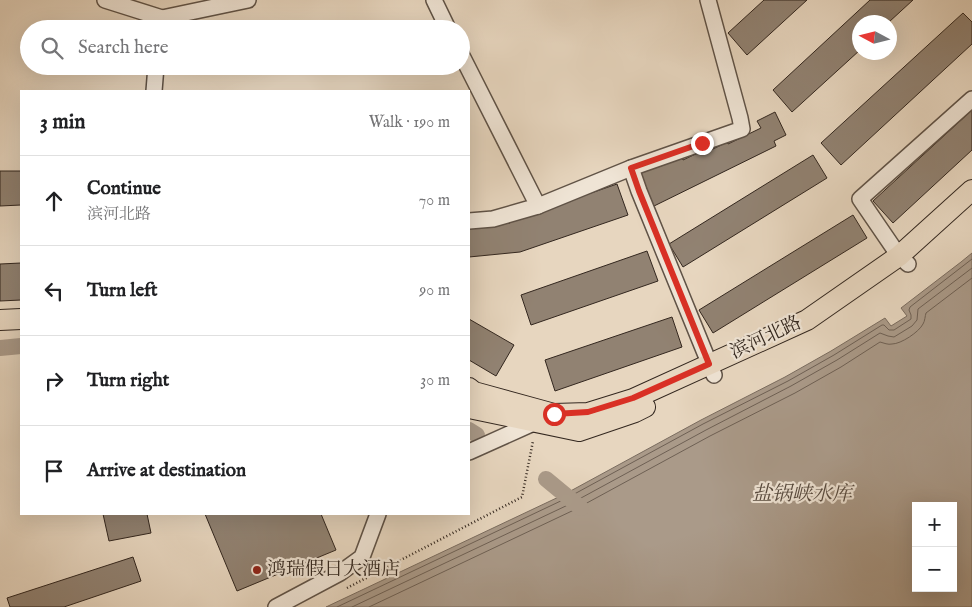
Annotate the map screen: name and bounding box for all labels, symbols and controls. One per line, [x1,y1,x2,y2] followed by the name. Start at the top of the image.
[852,15,897,60] north arrow
[20,20,470,75] search box
[38,34,66,62] icon: search
[78,36,169,60] text: Search here
[40,109,85,136] text: 3 min
[369,113,450,133] text: Walk · 190 m
[691,132,714,155] route end
[87,177,161,201] text: Continue
[40,187,68,215] icon: ahead
[419,191,450,211] text: 70 m
[87,205,151,225] text: 滨河北路
[40,277,68,305] icon: left
[87,279,158,303] text: Turn left
[419,281,450,301] text: 90 m
[726,311,806,365] street label: 滨河北路
[40,367,68,395] icon: right
[87,369,169,393] text: Turn right
[420,371,450,391] text: 30 m
[543,403,566,426] route start
[40,457,68,485] icon: arrive
[87,459,246,483] text: Arrive at destination
[752,482,855,507] water label: 盐锅峡水库
[912,502,957,592] map controls
[912,502,957,547] button: +
[912,547,957,592] button: −
[267,558,400,582] place label: 鸿瑞假日大酒店
[251,564,263,576] marker: 鸿瑞假日大酒店

